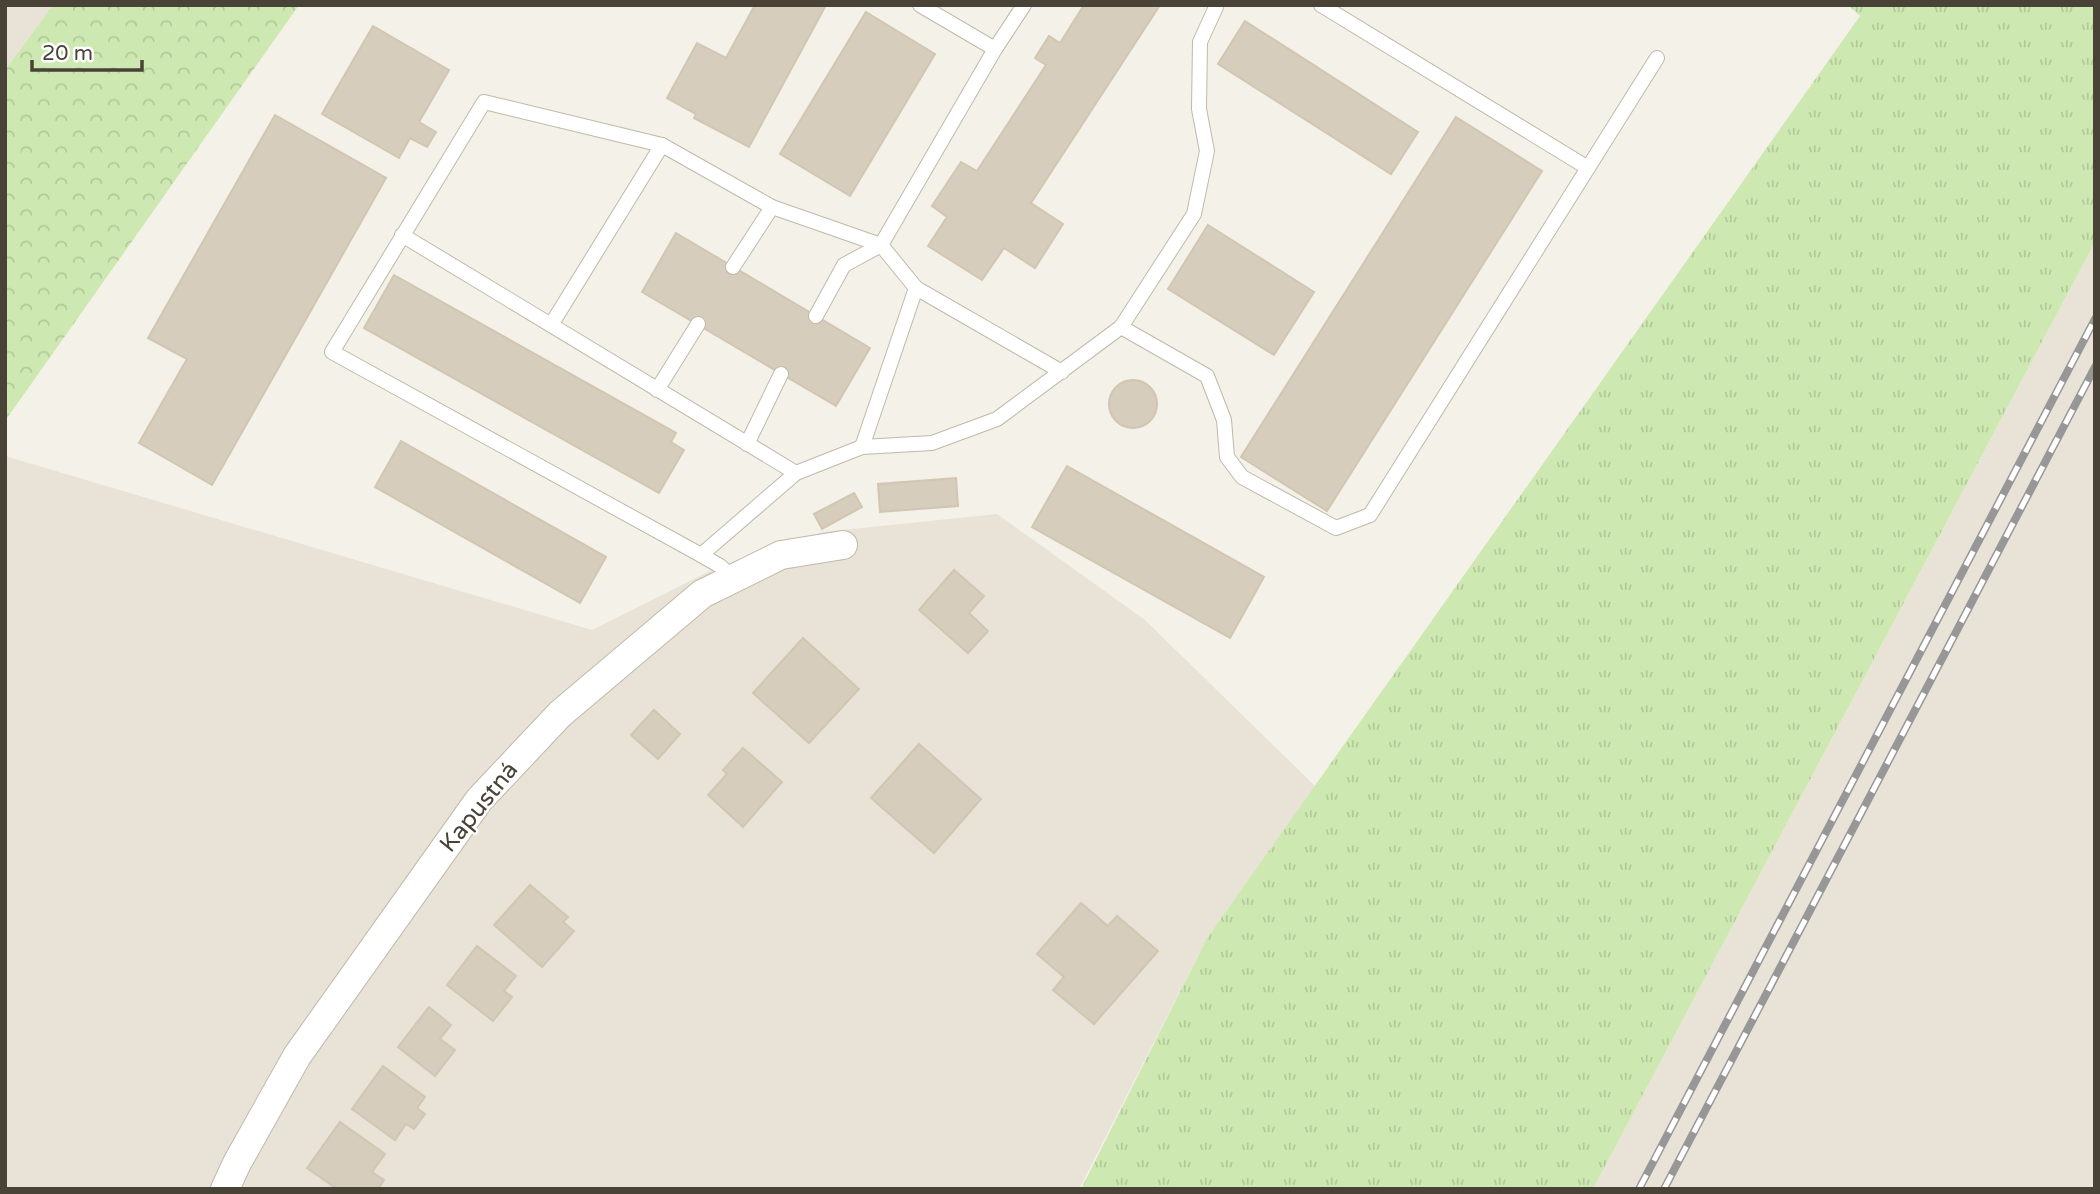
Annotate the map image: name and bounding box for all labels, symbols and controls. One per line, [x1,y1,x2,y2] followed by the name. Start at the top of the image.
[32,28,142,72] scale bar
[42,41,93,66] text: 20 m
[434,756,524,858] street label: Kapustná

